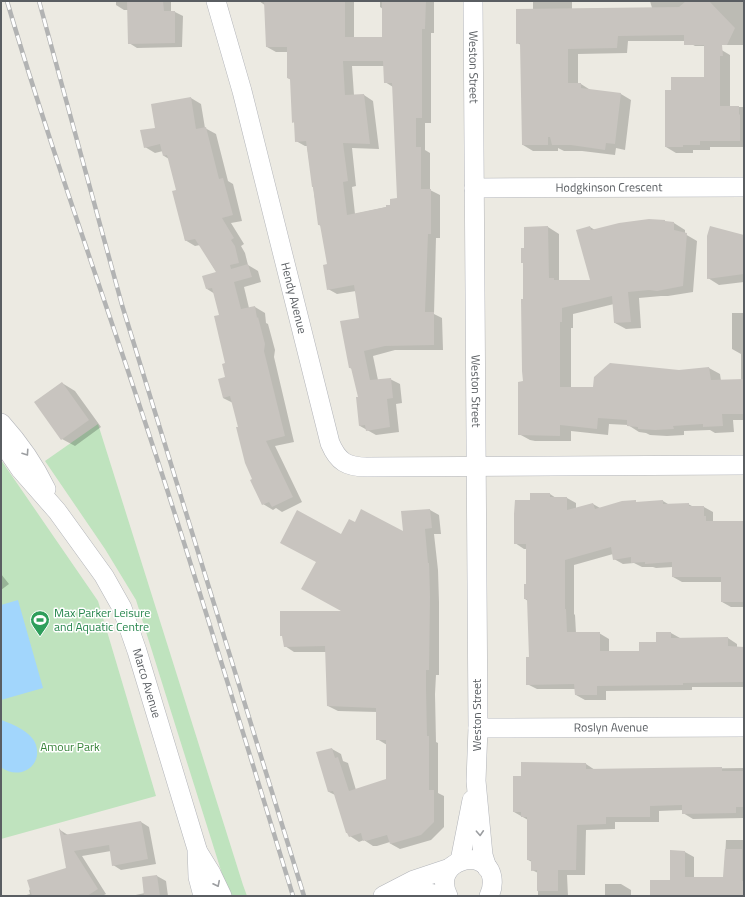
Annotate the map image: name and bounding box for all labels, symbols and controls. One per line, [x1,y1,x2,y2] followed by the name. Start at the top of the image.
[464,31,484,104] street label: Weston Street
[556,177,663,197] street label: Hodgkinson Crescent
[276,260,312,336] street label: Hendy Avenue
[466,355,486,428] street label: Weston Street
[21,449,29,456] one-way arrow
[54,603,150,636] place label: Max Parker Leisure and Aquatic Centre
[29,609,51,637] sports icon: Max Parker Leisure and Aquatic Centre
[128,646,167,720] street label: Marco Avenue
[467,678,486,751] street label: Weston Street
[574,717,648,737] street label: Roslyn Avenue
[40,737,100,756] park label: Amour Park
[476,830,485,836] one-way arrow
[212,880,220,888] one-way arrow

